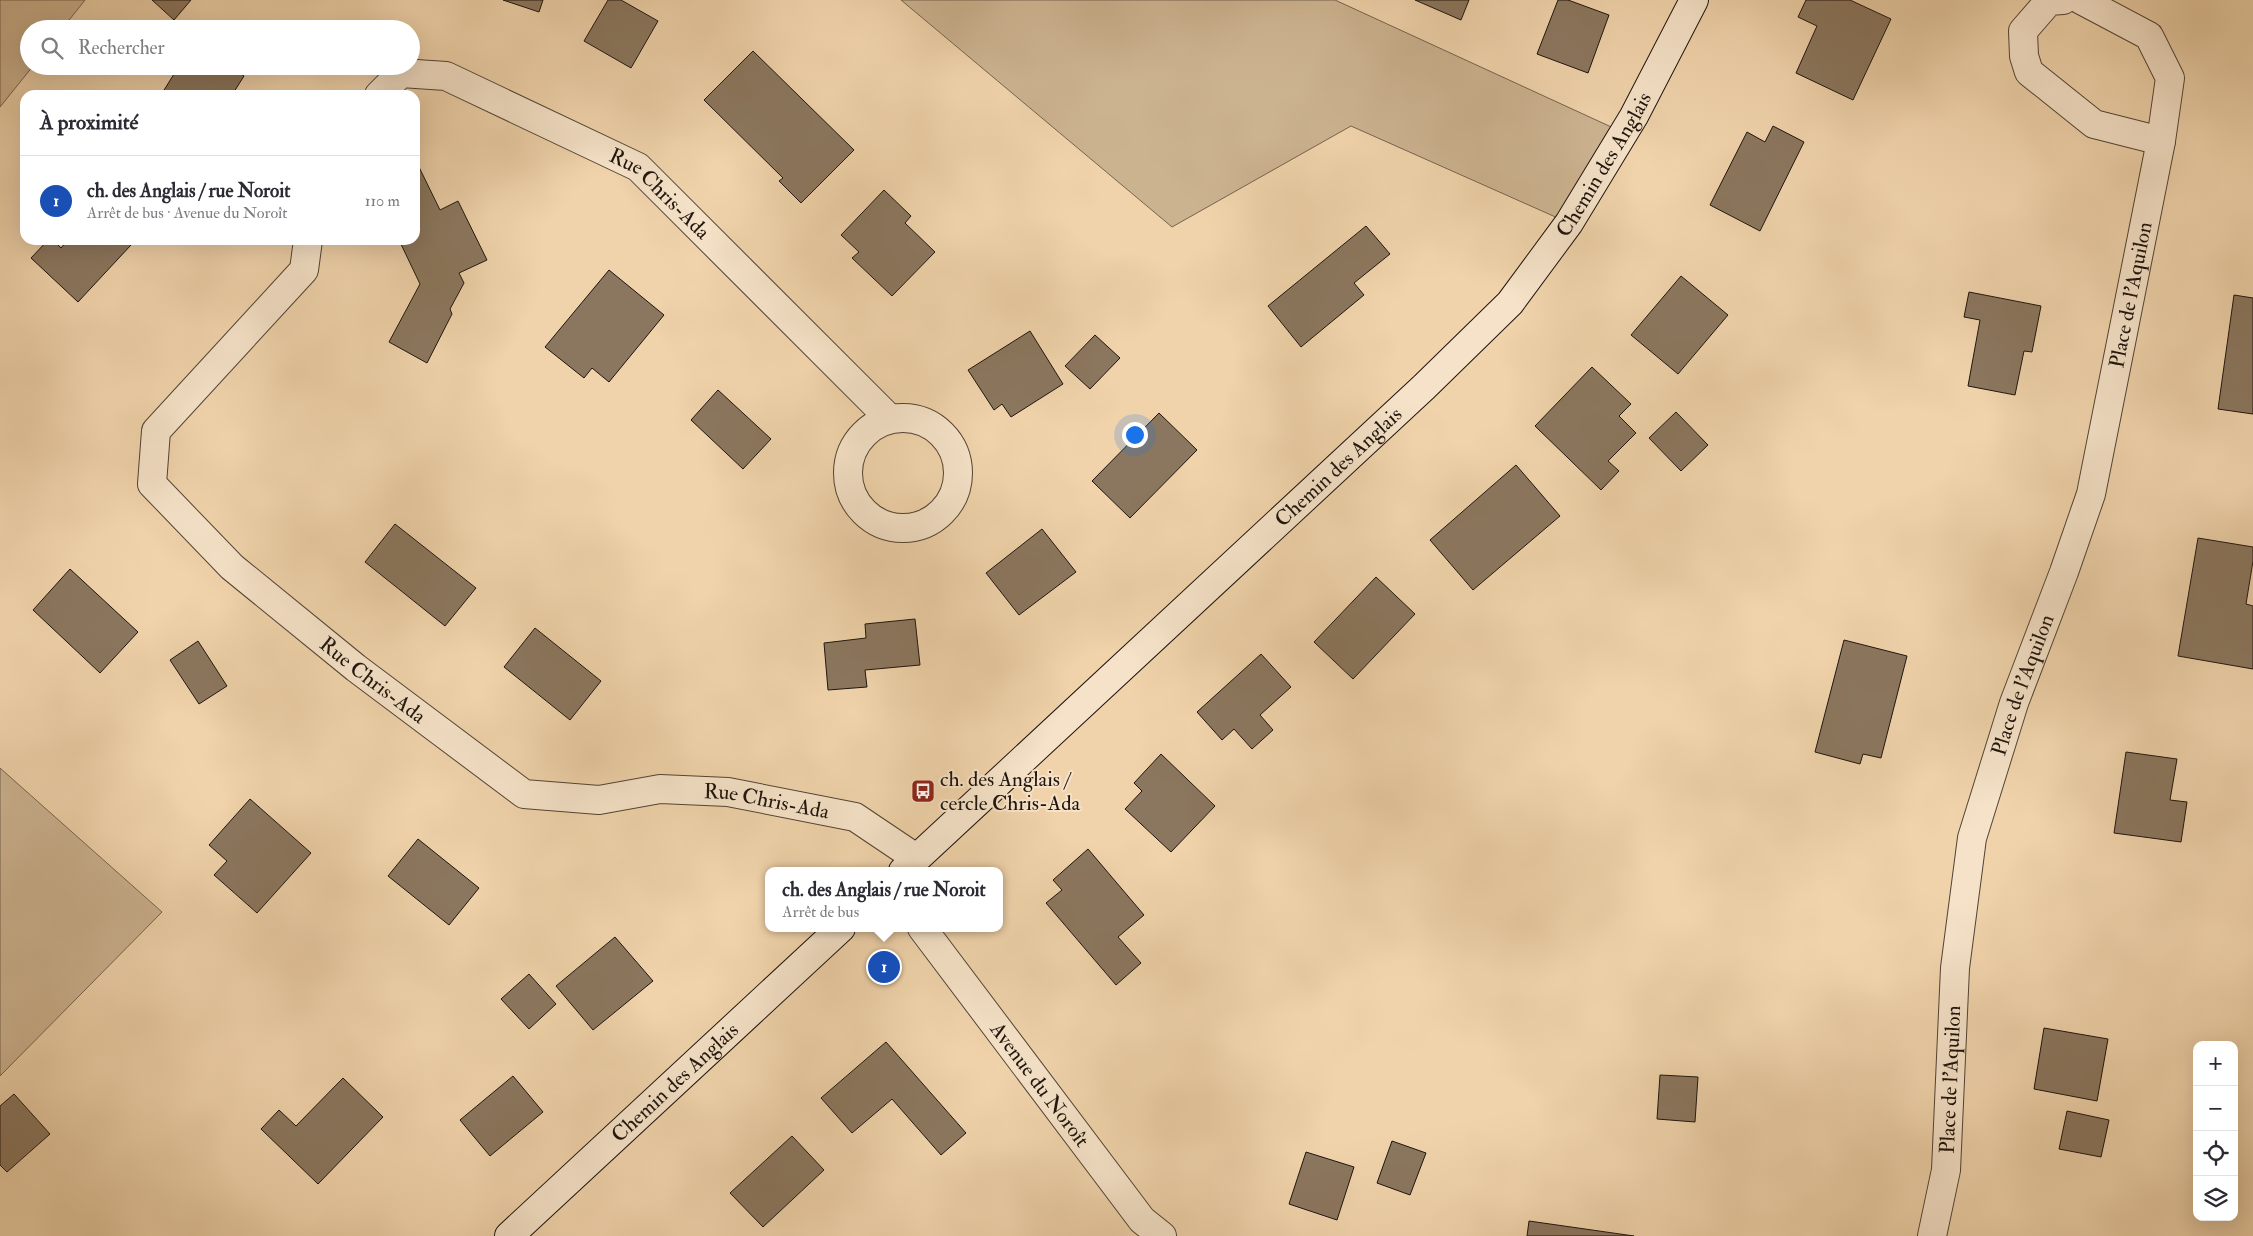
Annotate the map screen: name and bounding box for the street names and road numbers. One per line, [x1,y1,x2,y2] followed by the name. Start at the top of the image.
[1550,87,1658,242] street label: Chemin des Anglais
[605,142,716,245] street label: Rue Chris-Ada
[2103,219,2158,370] street label: Place de l'Aquilon
[1269,401,1408,533] street label: Chemin des Anglais
[1985,610,2060,759] street label: Place de l'Aquilon
[314,630,432,730] street label: Rue Chris-Ada
[703,777,832,825] street label: Rue Chris-Ada
[1933,1005,1967,1154] street label: Place de l'Aquilon
[605,1016,744,1148] street label: Chemin des Anglais
[984,1016,1096,1152] street label: Avenue du Noroît

